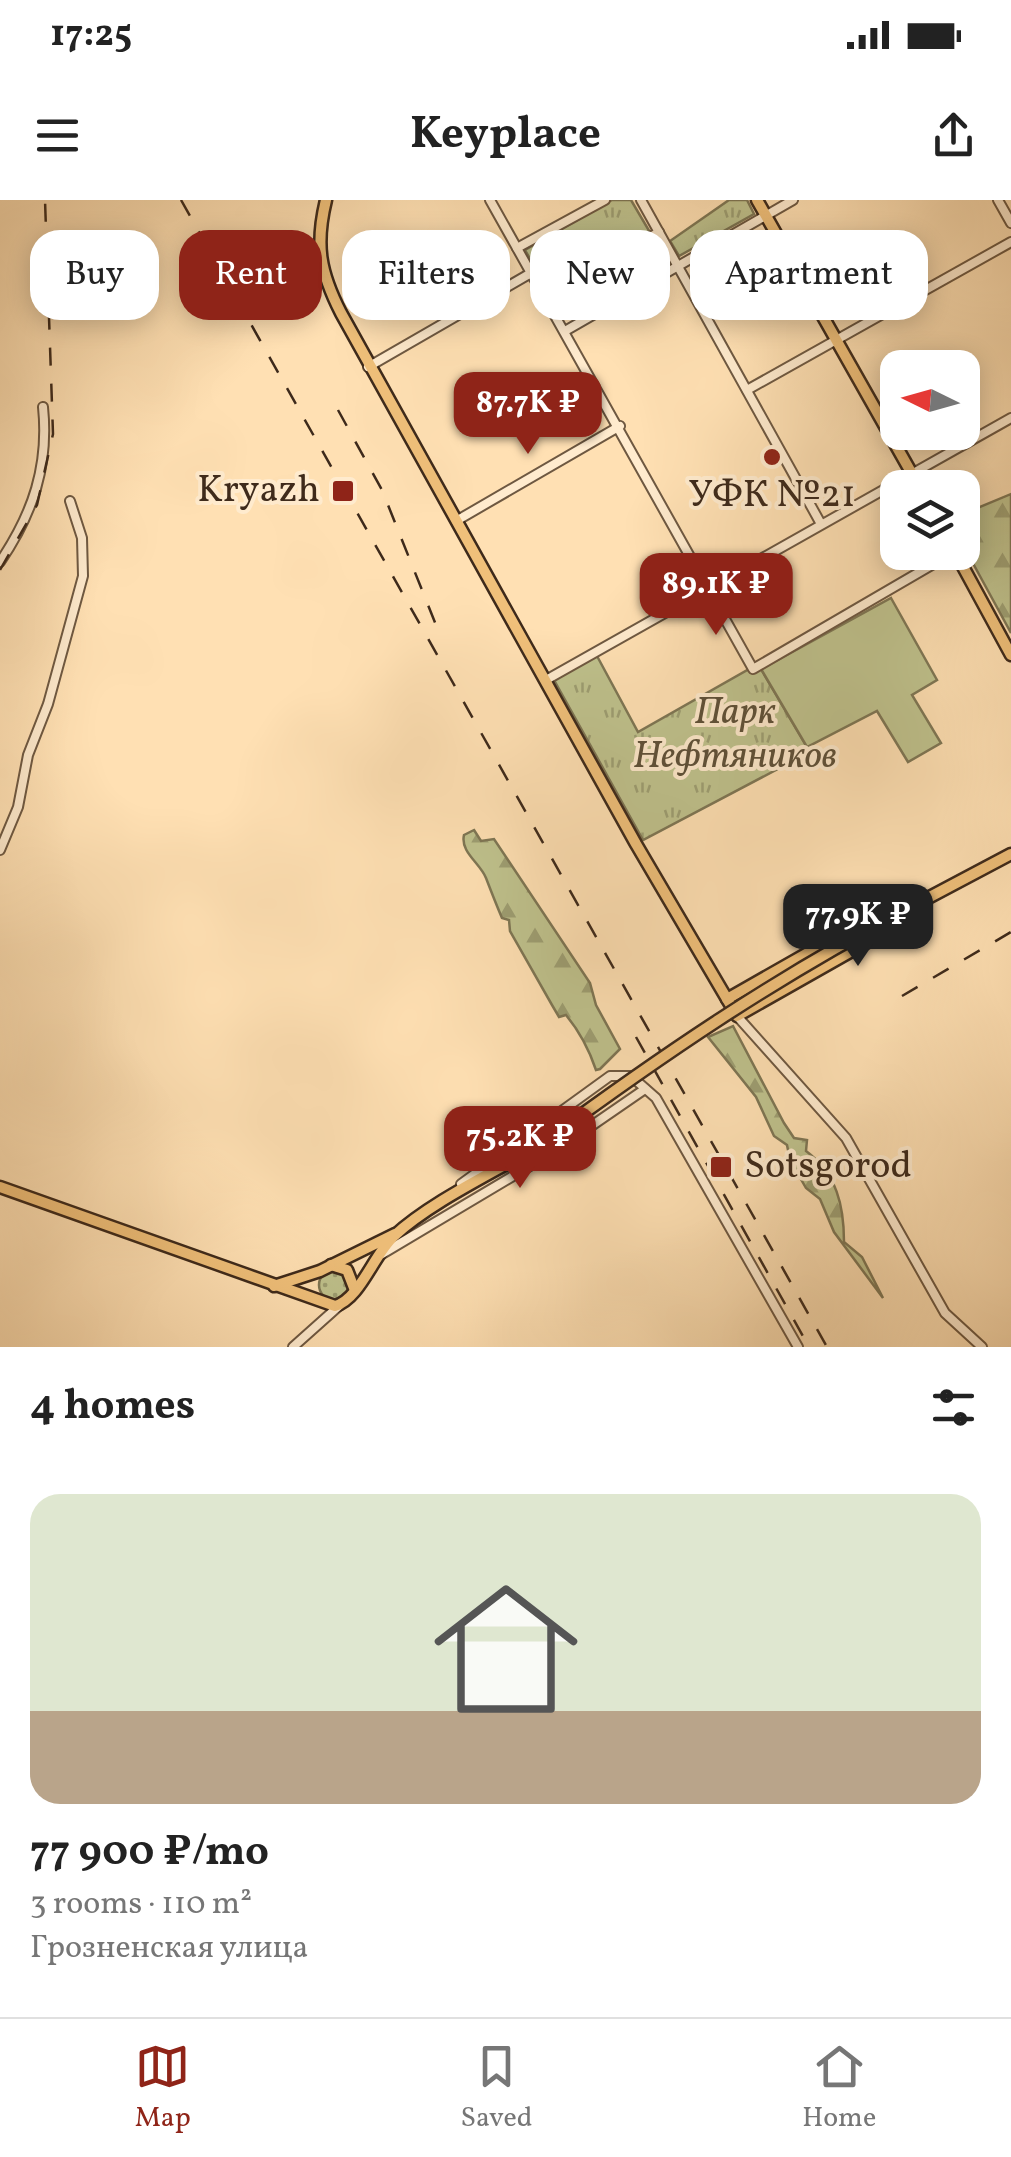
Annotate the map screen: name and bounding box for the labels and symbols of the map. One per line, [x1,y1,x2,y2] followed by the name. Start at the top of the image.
[880,350,980,450] north arrow
[436,372,620,457] pin: 87.7K ₽
[761,446,783,468] marker: УФК №21
[197,465,320,518] place label: Kryazh
[688,470,856,523] place label: УФК №21
[330,478,356,504] marker: Kryazh
[624,553,808,638] pin: 89.1K ₽
[633,687,837,784] park label: Парк Нефтяников
[766,884,950,969] pin: 77.9K ₽
[428,1106,612,1191] pin: 75.2K ₽
[744,1141,912,1194] place label: Sotsgorod
[708,1154,734,1180] marker: Sotsgorod

